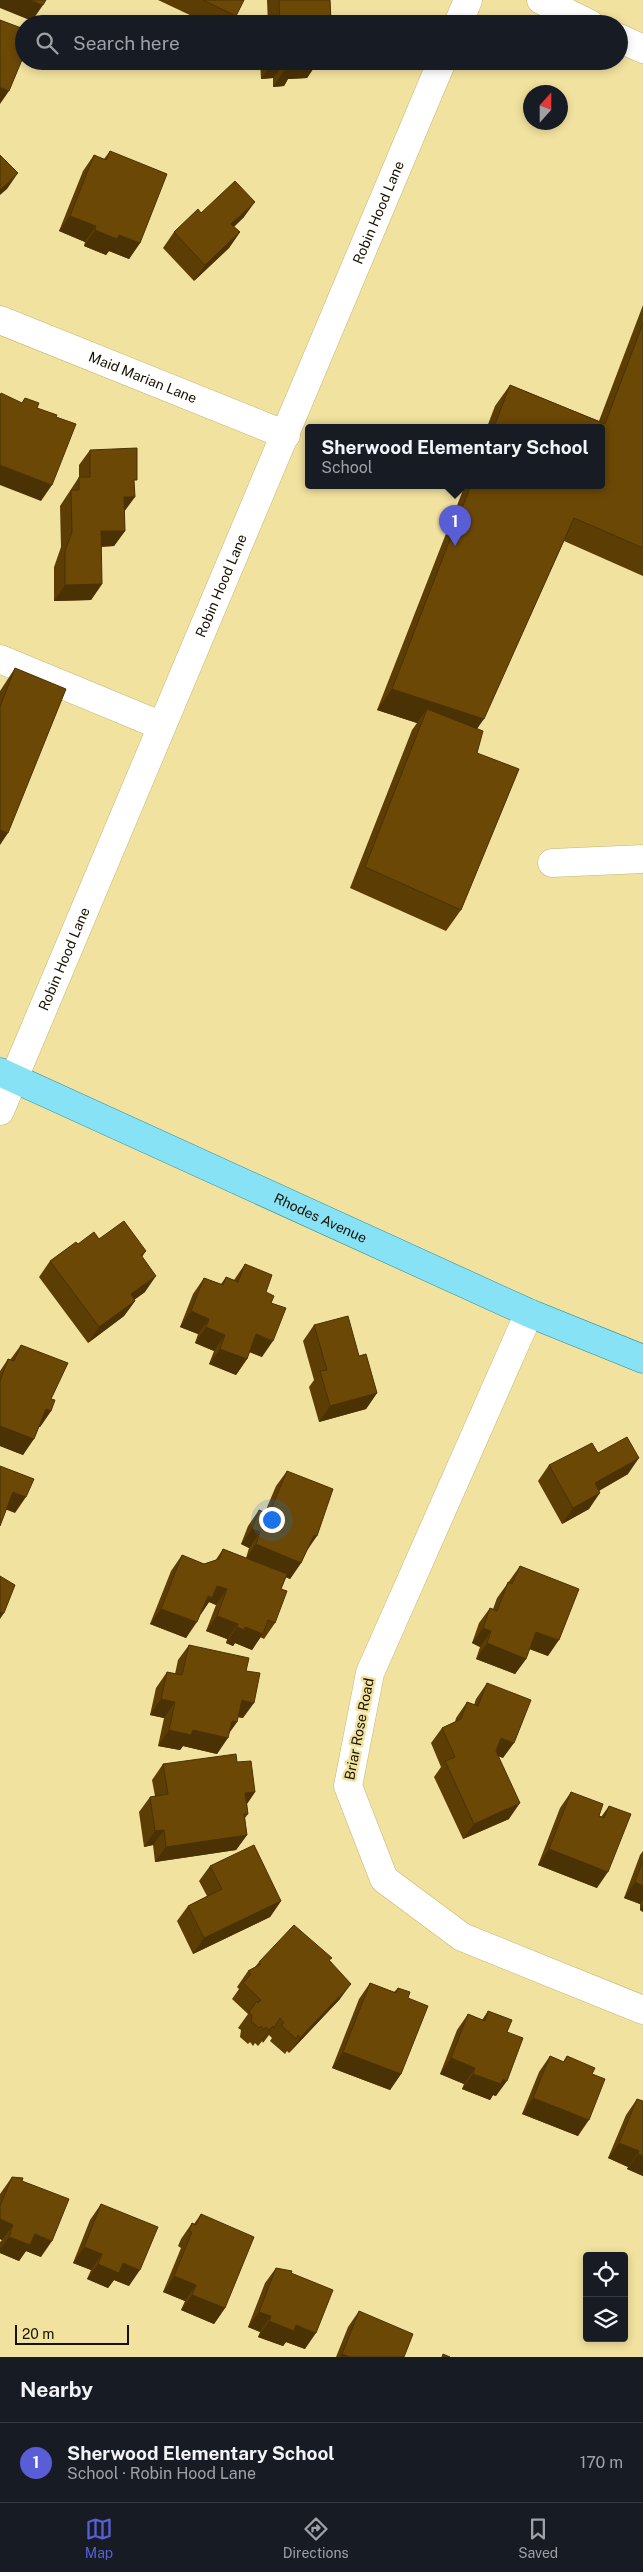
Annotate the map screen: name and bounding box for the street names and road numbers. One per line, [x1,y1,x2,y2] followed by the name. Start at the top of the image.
[349,158,407,266] street label: Robin Hood Lane
[86,349,199,406] street label: Maid Marian Lane
[192,532,250,640] street label: Robin Hood Lane
[35,905,93,1013] street label: Robin Hood Lane
[271,1190,369,1246] street label: Rhodes Avenue
[341,1677,377,1781] street label: Briar Rose Road

